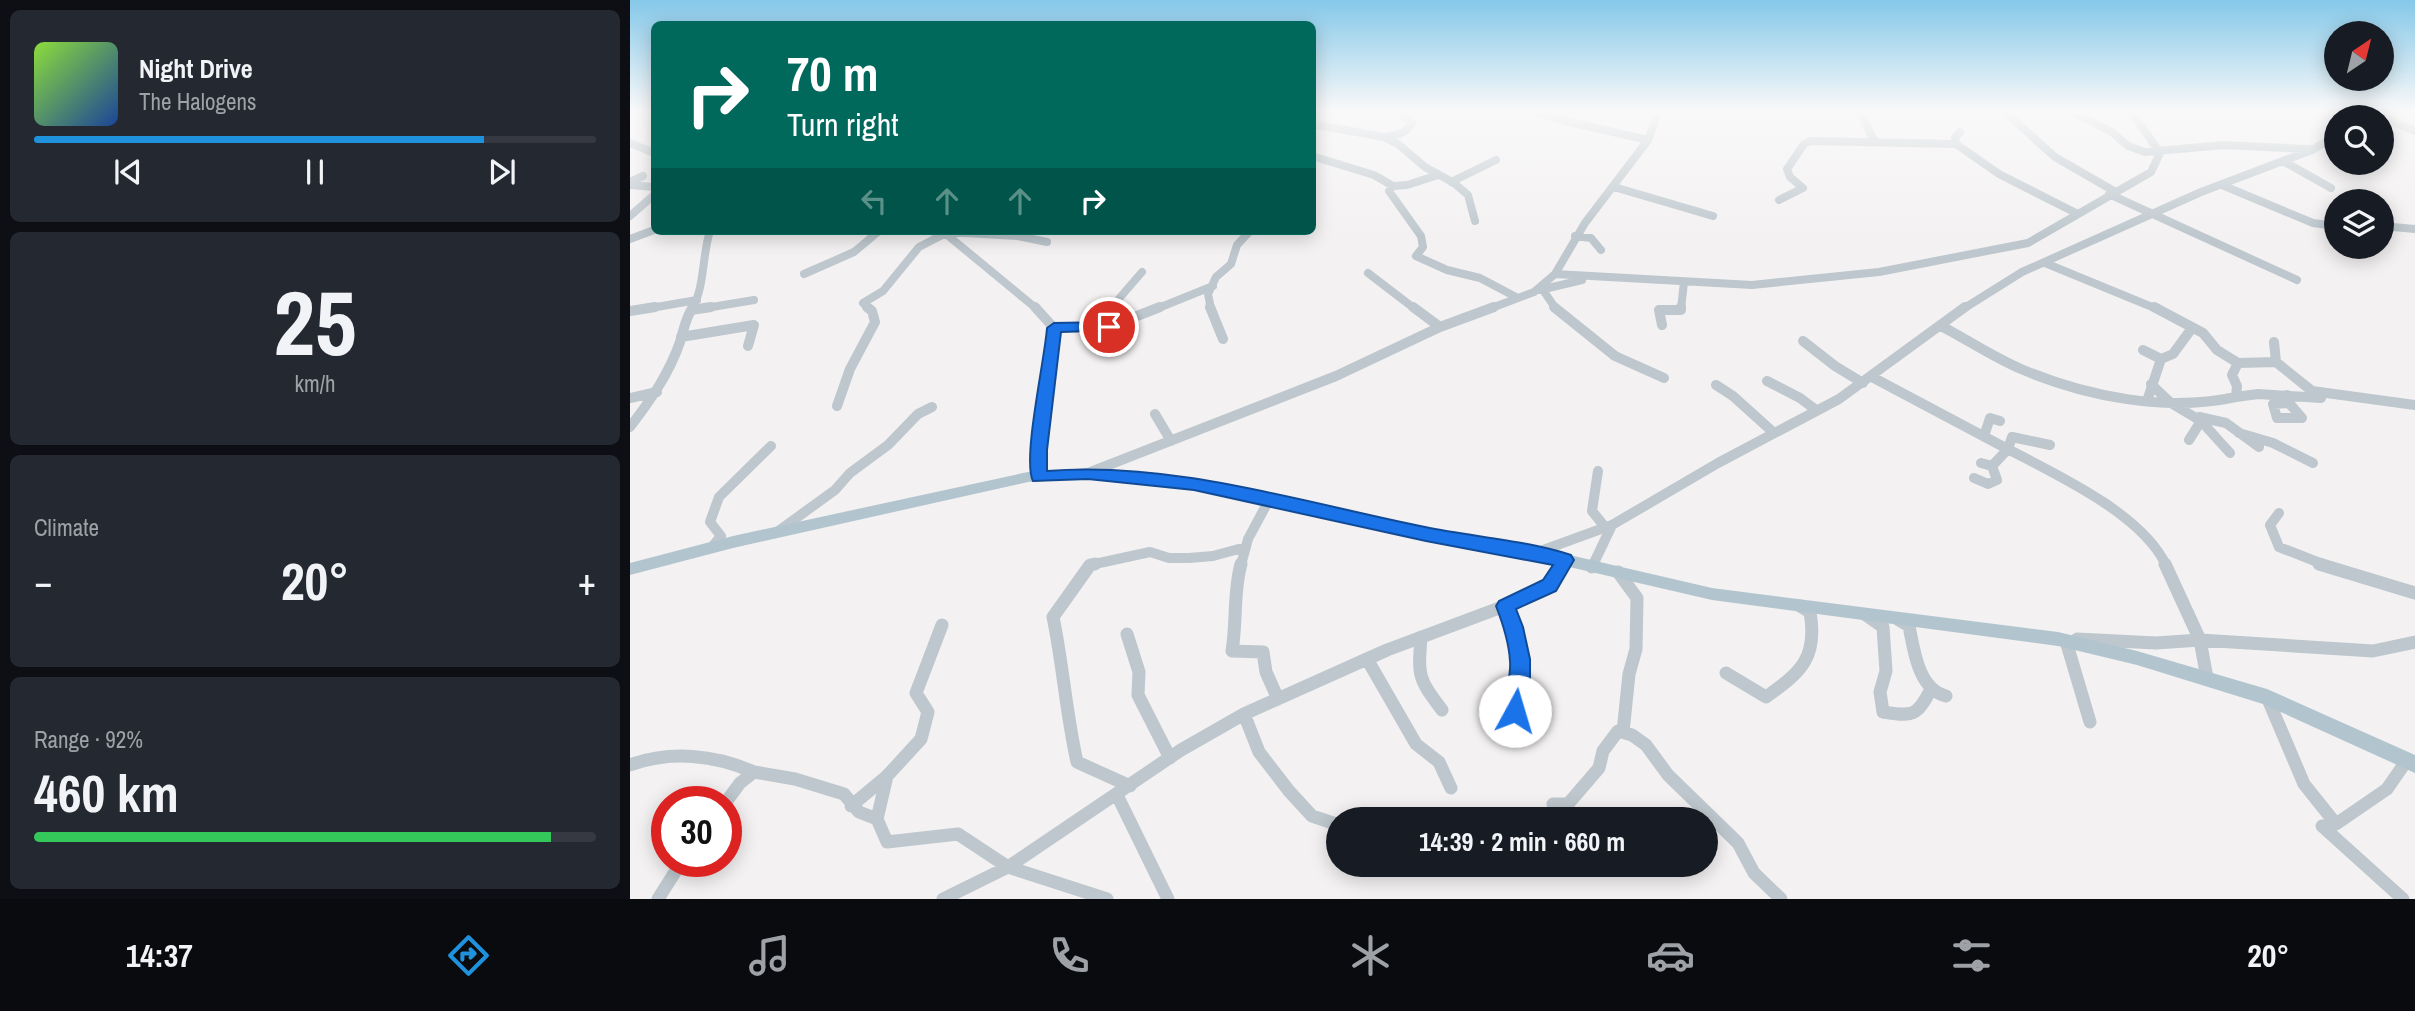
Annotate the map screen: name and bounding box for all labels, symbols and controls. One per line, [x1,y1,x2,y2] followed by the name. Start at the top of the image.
[2324,21,2394,91] north arrow
[2324,21,2394,259] map controls
[787,40,879,106] text: 70 m
[672,49,763,140] icon: right
[139,51,253,86] text: Night Drive
[139,86,256,117] text: The Halogens
[787,103,899,146] text: Turn right
[2324,105,2394,175] button: search
[109,153,147,191] icon: previous
[296,153,334,191] icon: pause
[483,153,521,191] icon: next
[855,182,893,220] icon: left
[928,182,966,220] icon: ahead
[1001,182,1039,220] icon: ahead
[1074,182,1112,220] icon: right
[2324,189,2394,259] button: layers
[274,261,357,383] text: 25
[1079,297,1139,357] pin
[1090,308,1128,346] icon: arrive
[295,368,335,399] text: km/h
[34,512,99,543] text: Climate
[281,546,349,616] text: 20°
[34,556,52,607] text: −
[578,556,596,607] text: +
[1478,674,1552,748] position arrow
[34,724,143,755] text: Range · 92%
[34,758,179,828] text: 460 km
[651,786,742,877] speed limit sign: 30
[1419,824,1625,859] text: 14:39 · 2 min · 660 m
[444,931,493,980] icon: directions
[745,931,794,980] icon: music
[1045,931,1094,980] icon: phone
[1346,931,1395,980] icon: climate
[1646,931,1695,980] icon: car
[1947,931,1996,980] icon: filters
[126,934,193,977] text: 14:37
[2247,934,2289,977] text: 20°

